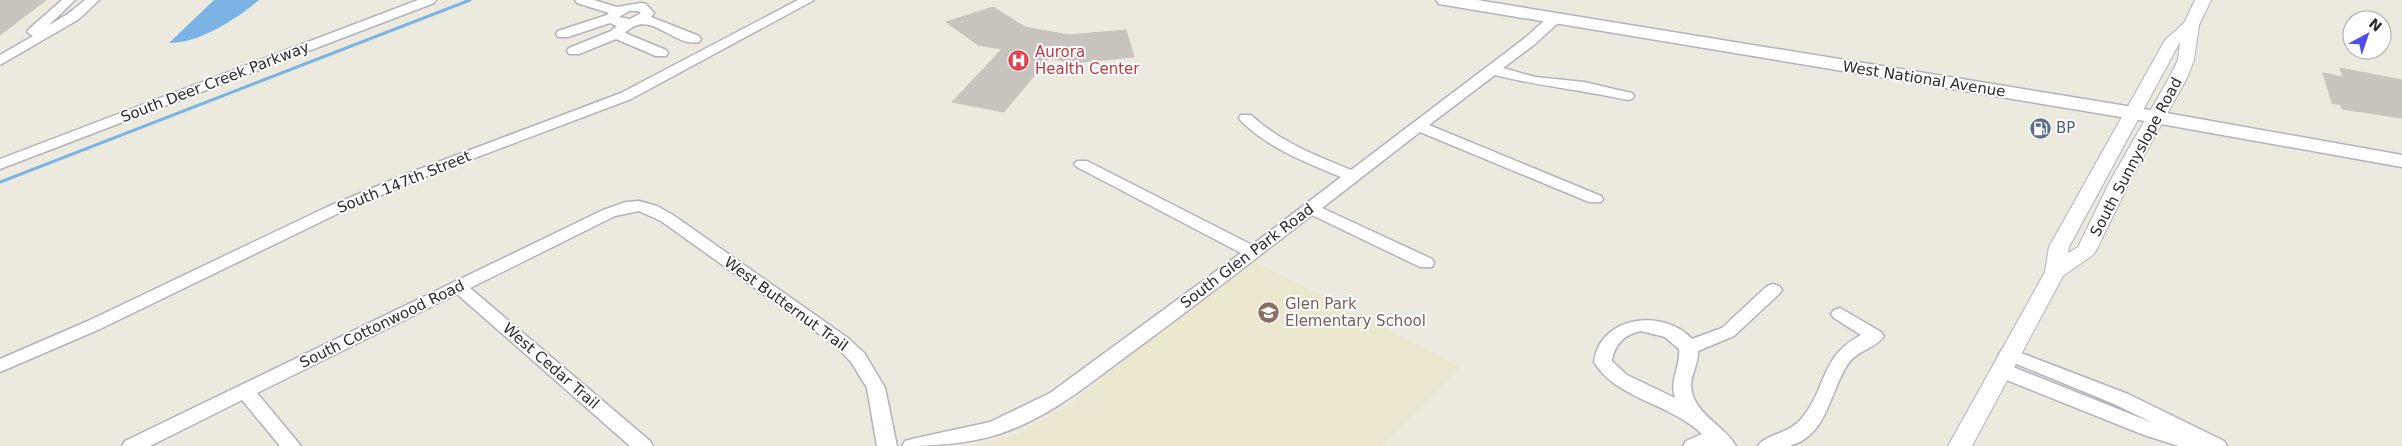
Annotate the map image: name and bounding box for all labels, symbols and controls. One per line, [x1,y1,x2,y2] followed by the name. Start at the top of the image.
[2342,10,2392,60] north arrow
[2366,15,2385,35] text: N
[118,38,312,126] street label: South Deer Creek Parkway
[1035,43,1140,78] place label: Aurora Health Center
[1007,49,1031,73] hospital icon: Aurora Health Center
[1841,57,2007,101] street label: West National Avenue
[2086,74,2186,240] street label: South Sunnyslope Road
[2028,116,2052,140] fuel station icon: BP
[2056,119,2075,137] place label: BP
[334,147,474,217] street label: South 147th Street
[1177,200,1317,312] street label: South Glen Park Road
[721,253,851,355] street label: West Butternut Trail
[297,276,467,372] street label: South Cottonwood Road
[1285,295,1426,330] place label: Glen Park Elementary School
[1257,301,1281,325] school or university icon: Glen Park Elementary School
[499,319,603,413] street label: West Cedar Trail

